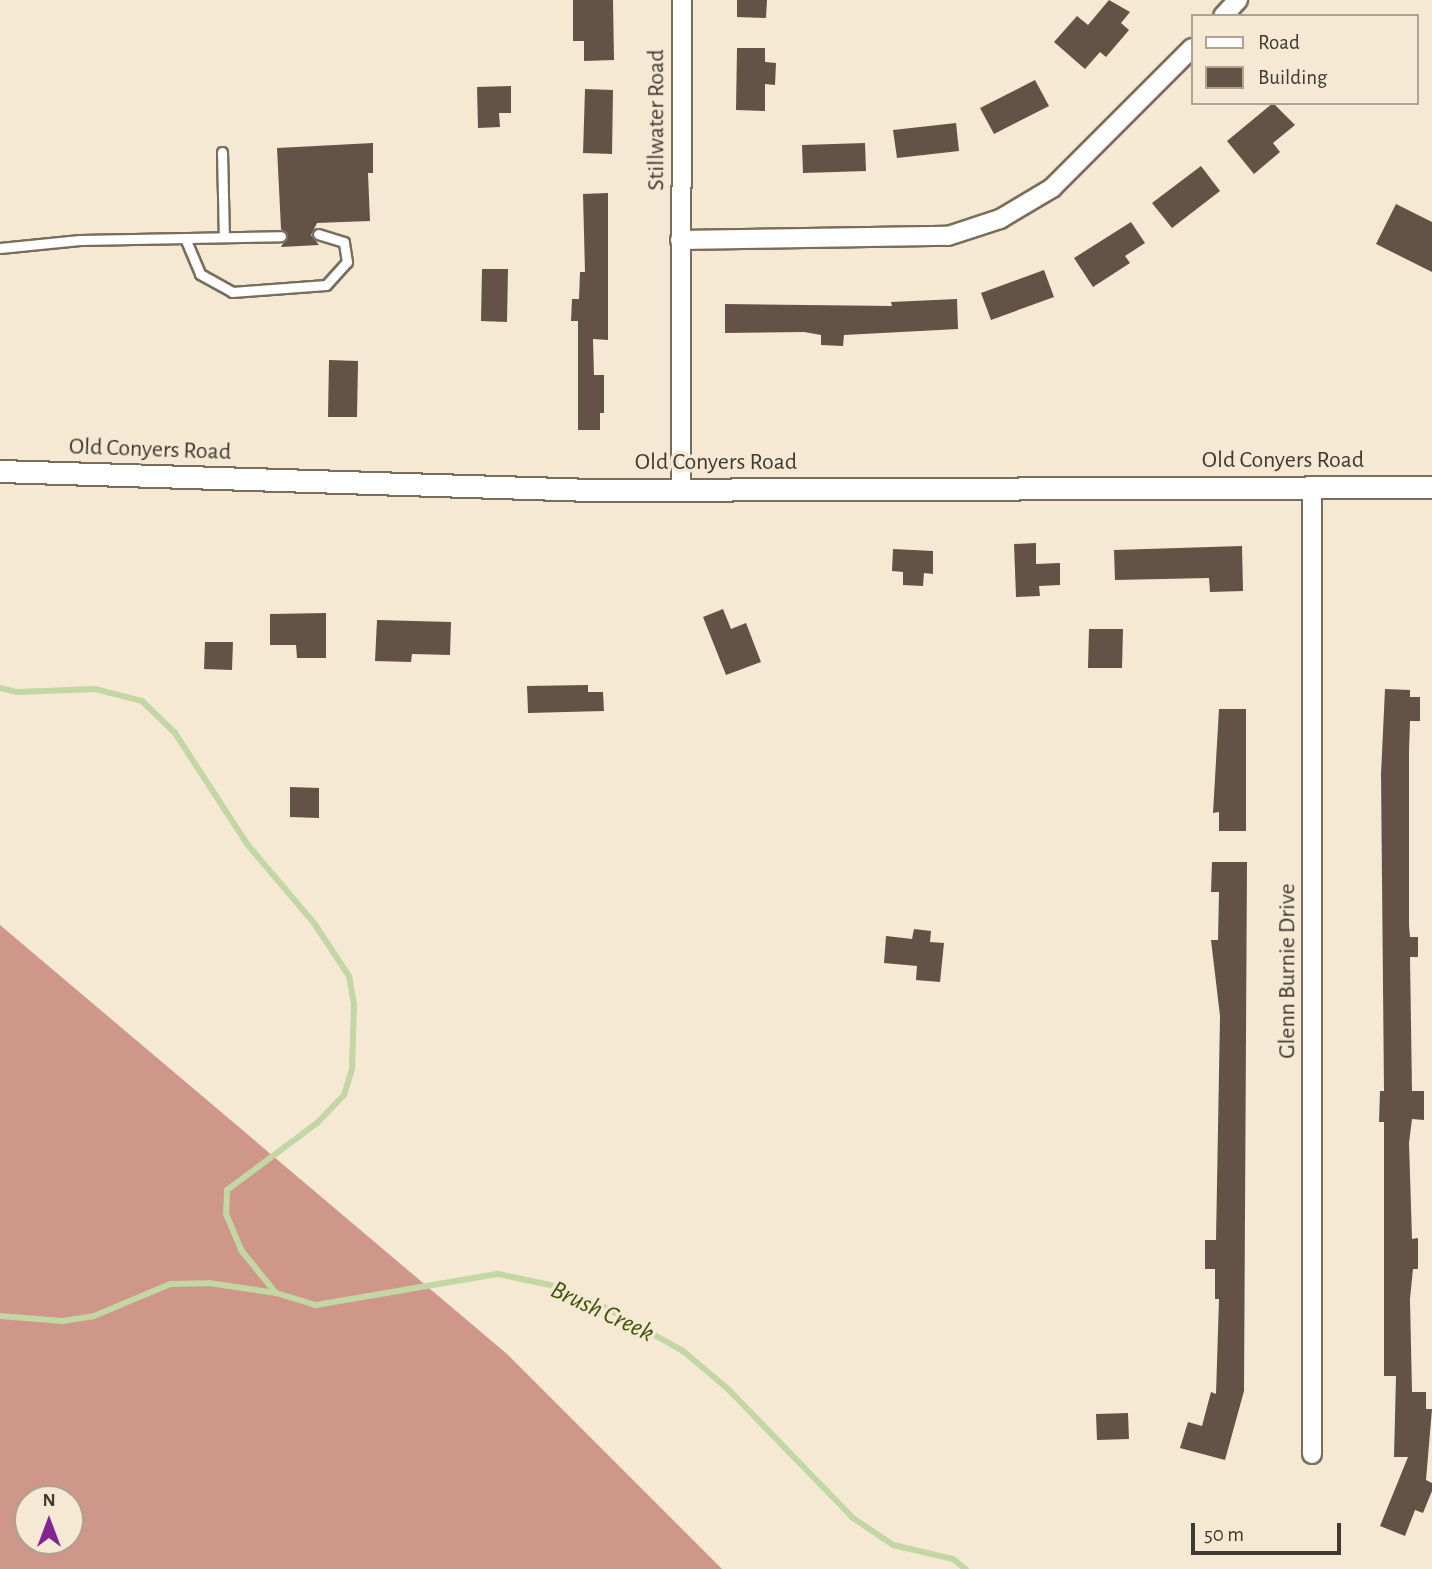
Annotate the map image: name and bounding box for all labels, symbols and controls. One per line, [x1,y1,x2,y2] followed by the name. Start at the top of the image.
[1190,14,1418,105] legend
[1258,32,1300,53] text: Road
[643,49,671,191] street label: Stillwater Road
[1258,67,1327,88] text: Building
[68,433,232,467] street label: Old Conyers Road
[1202,447,1364,475] street label: Old Conyers Road
[635,449,797,477] street label: Old Conyers Road
[1274,883,1302,1059] street label: Glenn Burnie Drive
[545,1275,659,1349] water label: Brush Creek
[14,1485,84,1555] north arrow
[42,1491,56,1510] text: N
[1194,1510,1344,1554] scale bar
[1204,1524,1244,1545] text: 50 m

